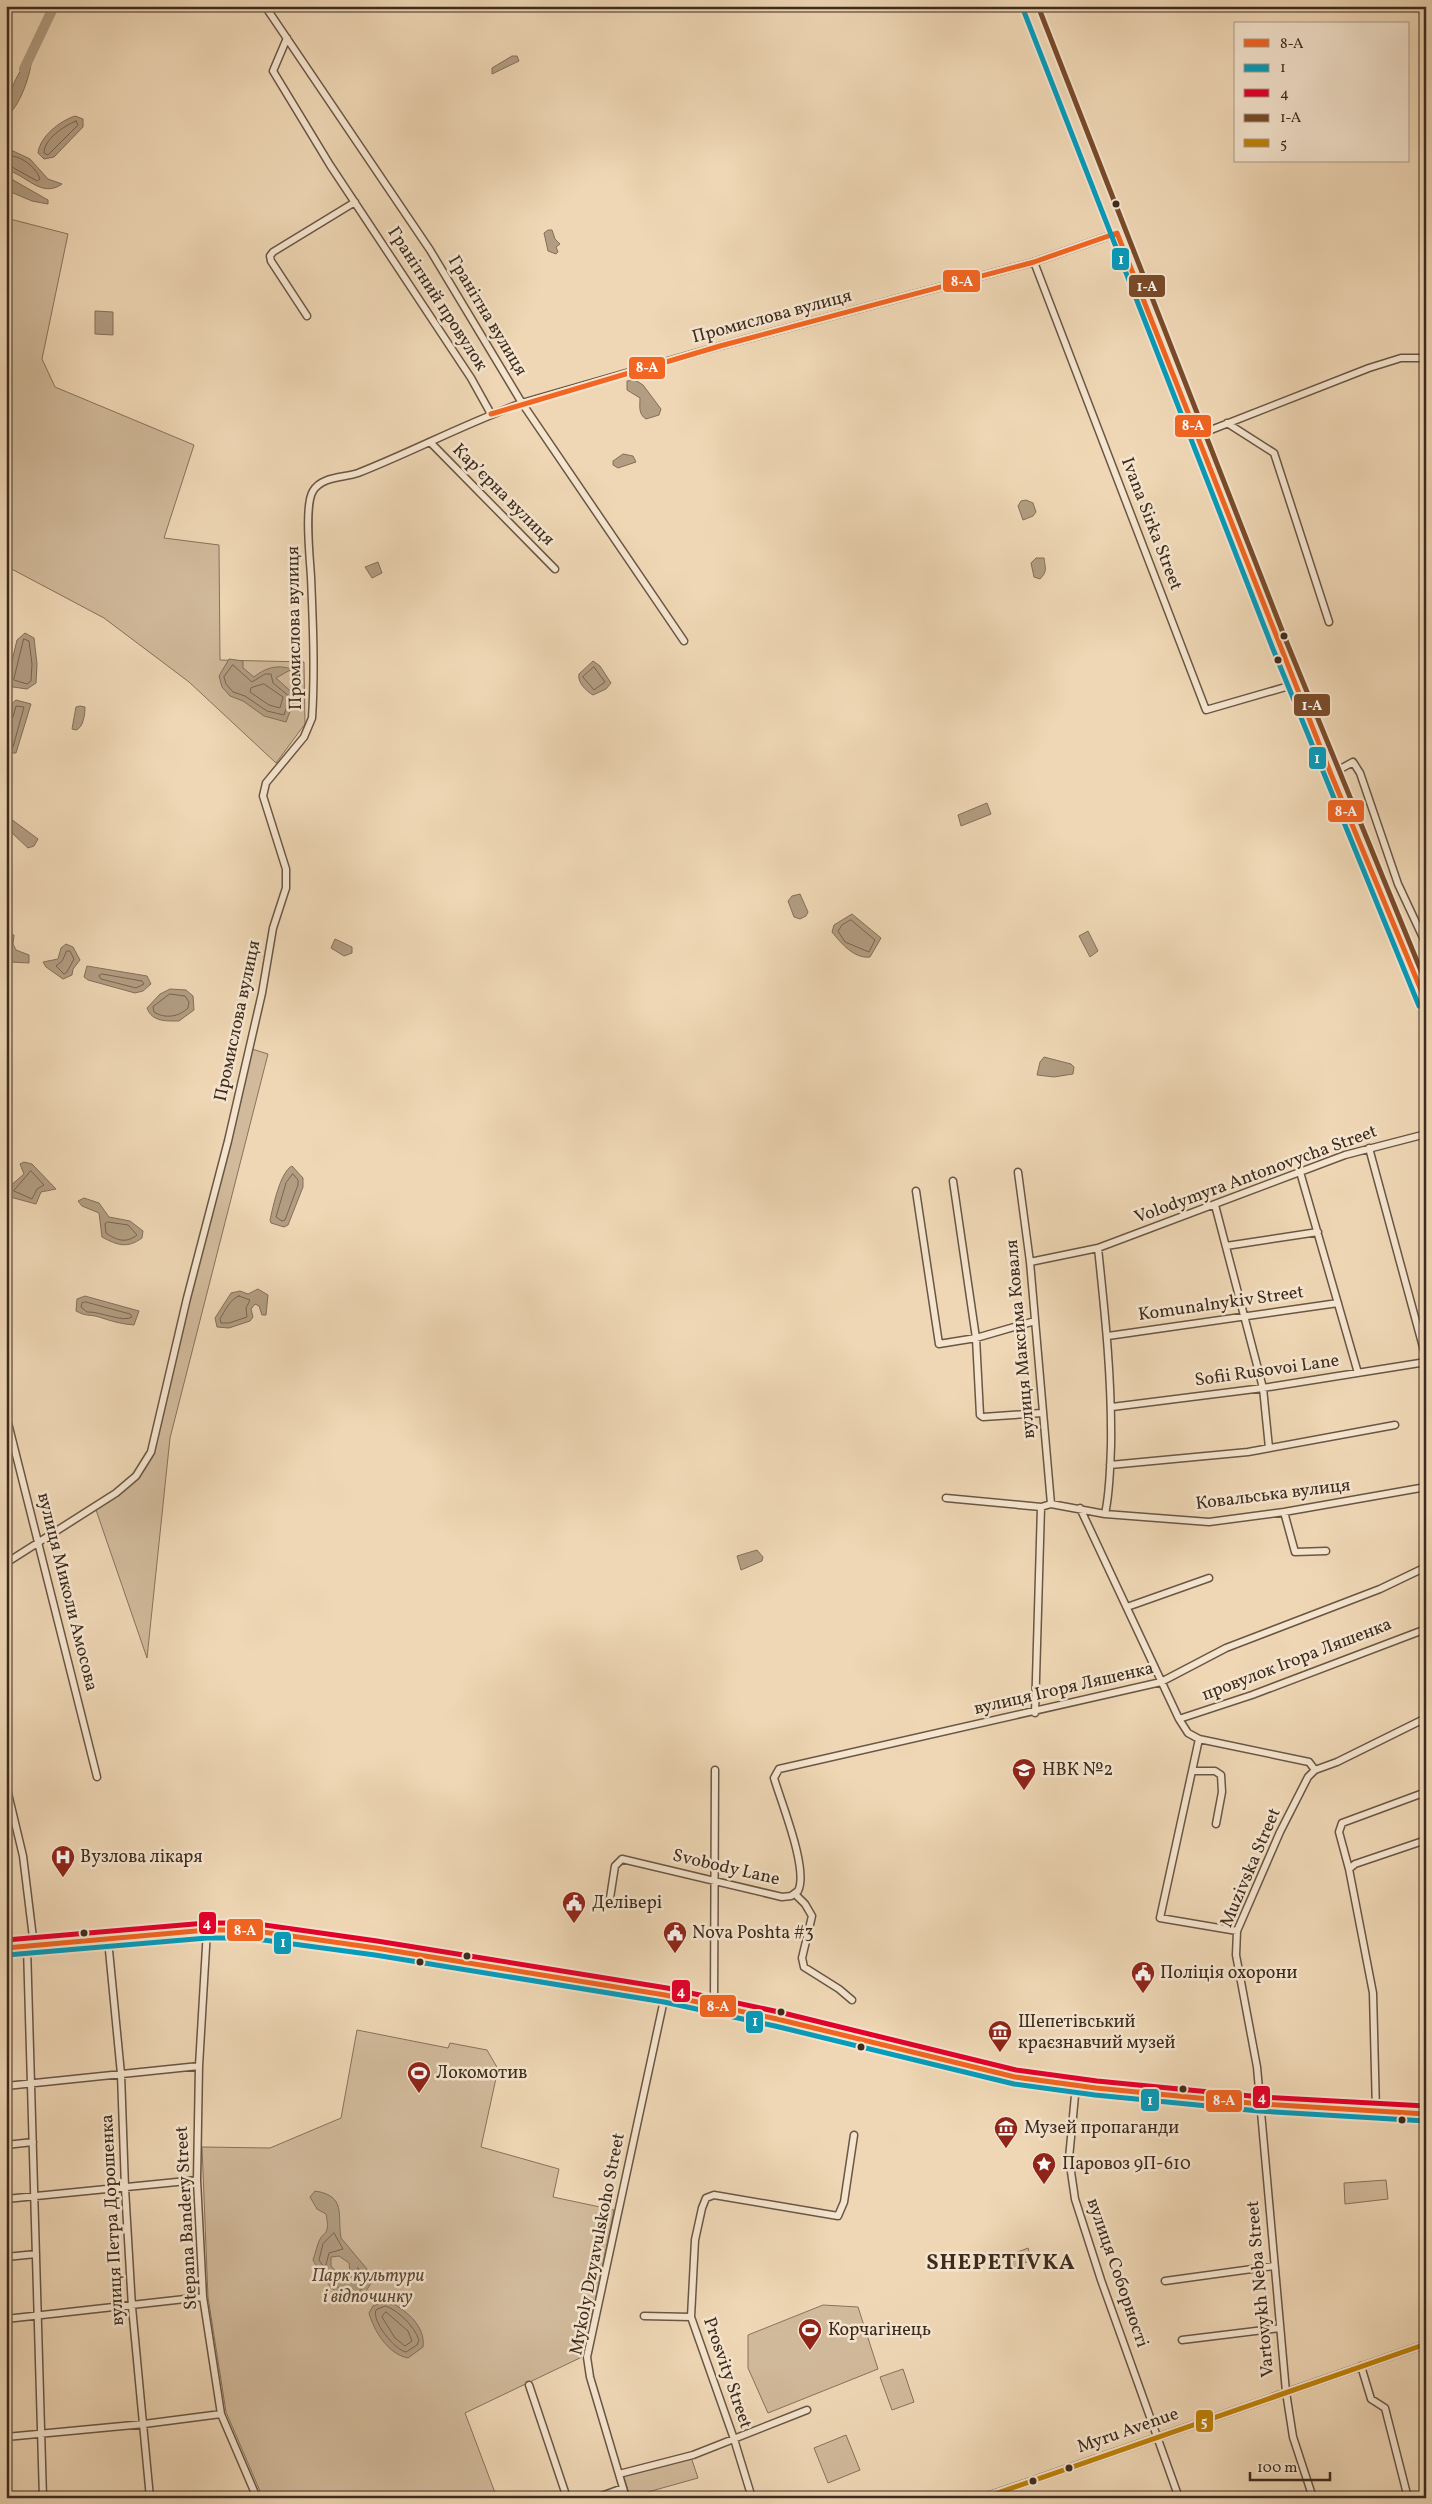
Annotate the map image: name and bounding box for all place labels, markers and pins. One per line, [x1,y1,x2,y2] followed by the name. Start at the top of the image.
[1111,199,1121,209] unlabelled marker
[1279,631,1289,641] unlabelled marker
[1273,655,1283,665] unlabelled marker
[1011,1757,1037,1791] school or university icon: НВК №2
[1042,1758,1113,1783] place label: НВК №2
[50,1844,76,1878] hospital icon: Вузлова лікаря
[80,1845,203,1870] place label: Вузлова лікаря
[561,1890,587,1924] public building icon: Делівері
[592,1891,662,1916] place label: Делівері
[662,1920,688,1954] public building icon: Nova Poshta #3
[692,1921,814,1946] place label: Nova Poshta #3
[79,1928,89,1938] unlabelled marker
[462,1951,472,1961] unlabelled marker
[415,1957,425,1967] unlabelled marker
[1130,1960,1156,1994] public building icon: Поліція охорони
[1160,1961,1297,1986] place label: Поліція охорони
[776,2007,786,2017] unlabelled marker
[1018,2010,1176,2056] place label: Шепетівський краєзнавчий музей
[987,2019,1013,2053] museum icon: Шепетівський краєзнавчий музей
[856,2042,866,2052] unlabelled marker
[406,2060,432,2094] sports icon: Локомотив
[436,2061,527,2086] place label: Локомотив
[1178,2084,1188,2094] unlabelled marker
[993,2115,1019,2149] museum icon: Музей пропаганди
[1397,2115,1407,2125] unlabelled marker
[1024,2116,1179,2141] place label: Музей пропаганди
[1031,2151,1057,2185] place icon: Паровоз 9П-610
[1062,2152,1191,2177] place label: Паровоз 9П-610
[797,2317,823,2351] sports icon: Корчагінець
[828,2318,931,2343] place label: Корчагінець
[1064,2463,1074,2473] unlabelled marker
[1028,2476,1038,2486] unlabelled marker

